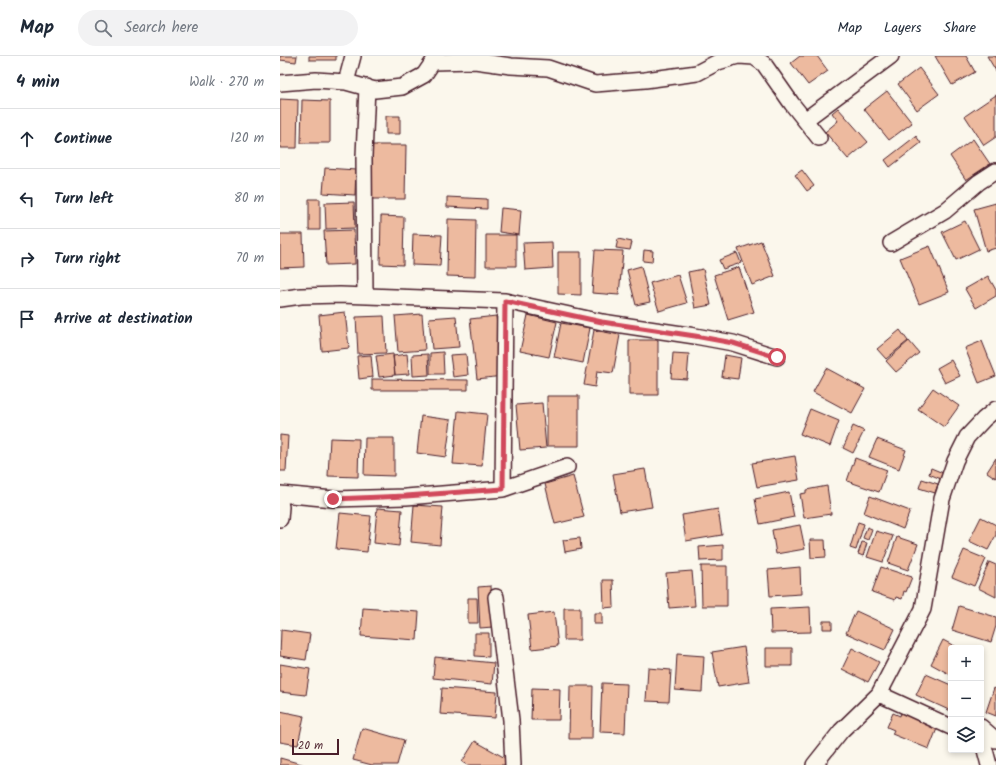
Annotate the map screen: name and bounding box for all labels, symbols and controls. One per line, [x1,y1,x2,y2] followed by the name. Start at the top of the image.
[78,10,358,46] search box
[20,13,54,43] text: Map
[124,16,198,40] text: Search here
[92,17,114,39] icon: search
[838,17,862,39] text: Map
[884,17,922,39] text: Layers
[944,17,976,39] text: Share
[16,69,60,96] text: 4 min
[189,72,264,93] text: Walk · 270 m
[54,127,112,151] text: Continue
[16,128,38,150] icon: ahead
[230,128,264,149] text: 120 m
[54,187,114,211] text: Turn left
[16,188,38,210] icon: left
[234,188,264,209] text: 80 m
[54,247,121,271] text: Turn right
[16,248,38,270] icon: right
[236,248,264,269] text: 70 m
[54,307,193,331] text: Arrive at destination
[16,308,38,330] icon: arrive
[768,348,786,366] route start
[324,490,342,508] route end
[948,645,984,753] map controls
[948,645,984,681] button: +
[948,681,984,717] button: −
[948,717,984,753] button: layers
[292,737,339,756] scale bar
[298,737,323,755] text: 20 m

